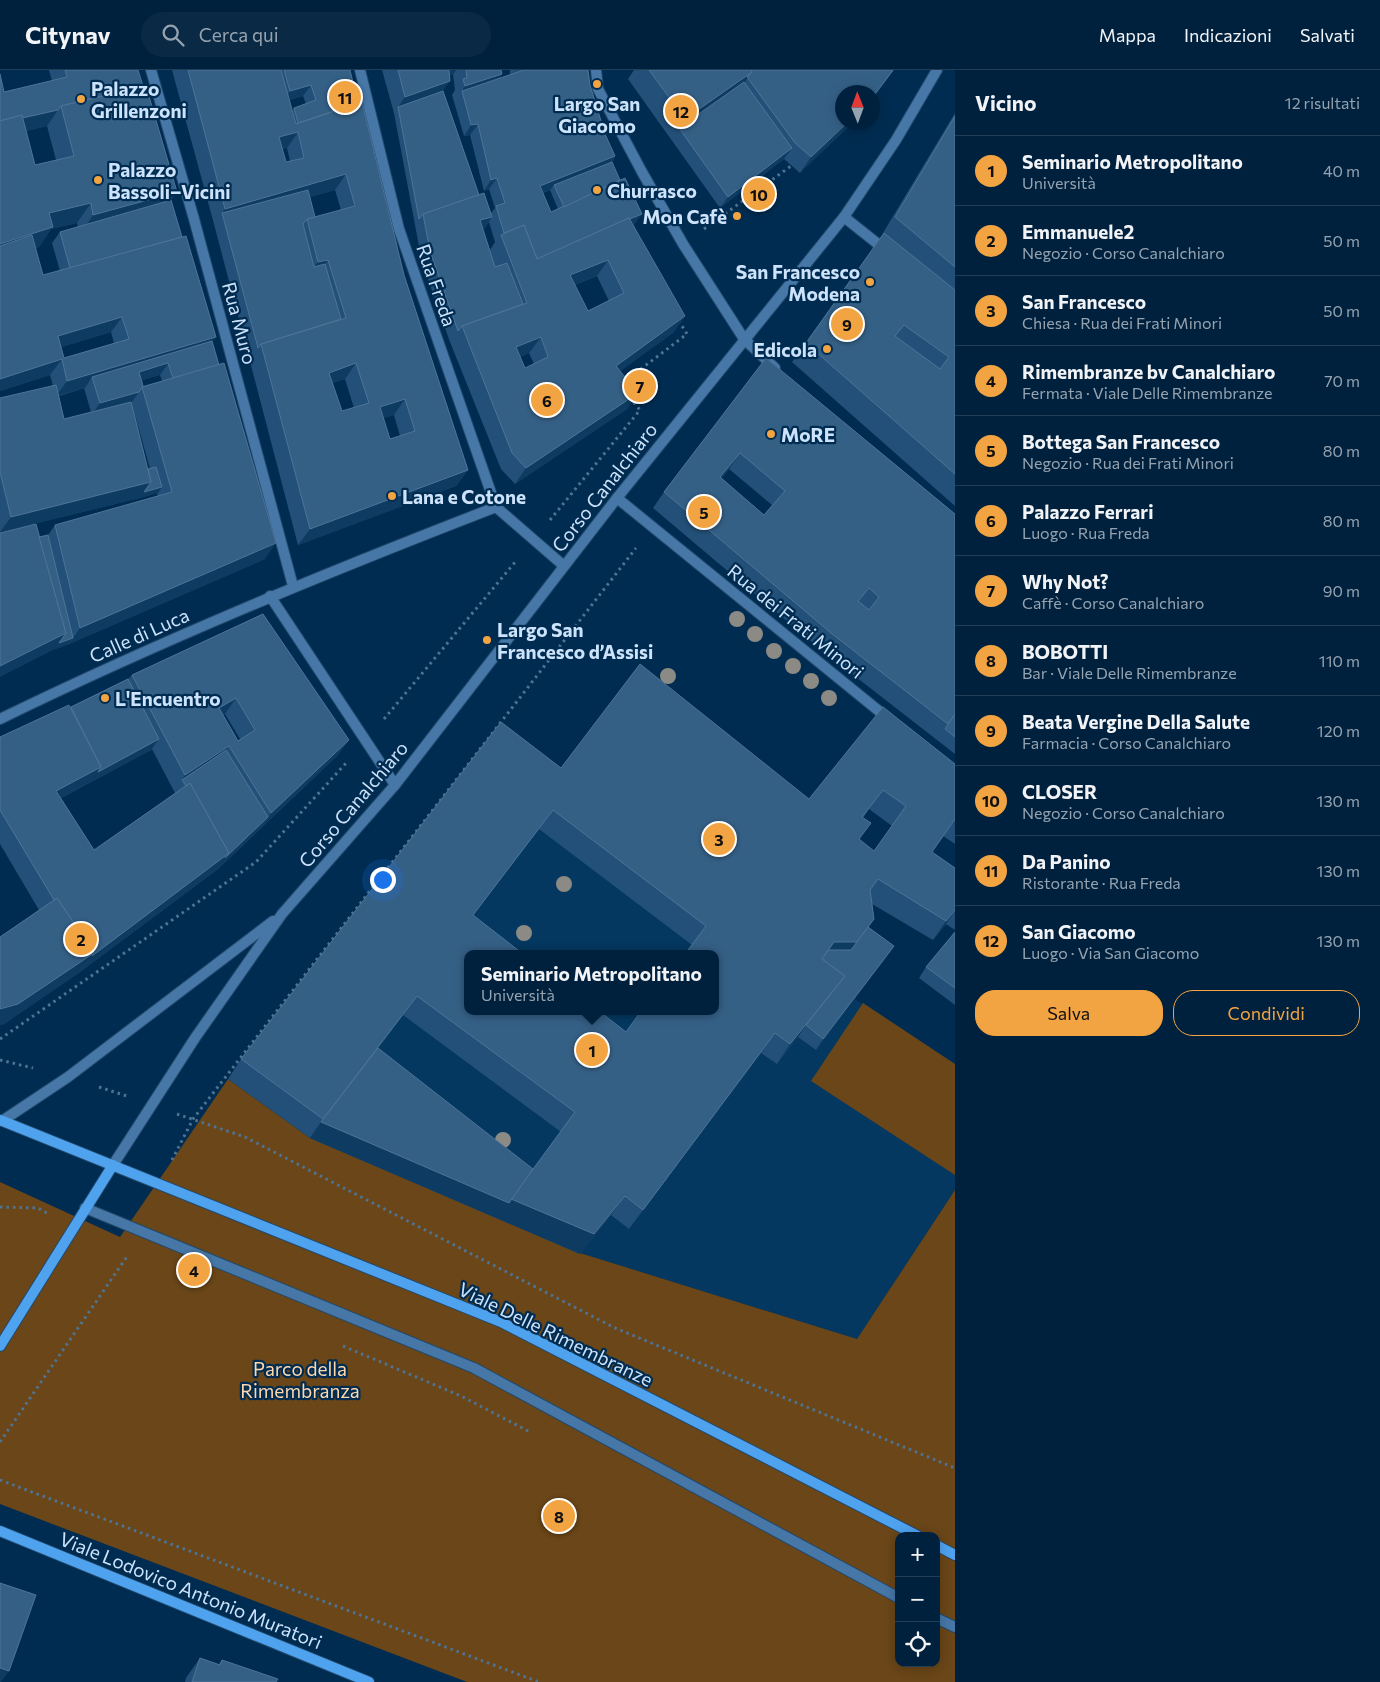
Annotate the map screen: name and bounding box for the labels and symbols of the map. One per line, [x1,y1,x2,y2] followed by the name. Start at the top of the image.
[91,77,187,122] place label: Palazzo Grillenzoni
[329,78,361,116] pin: 11
[591,78,603,90] marker: Largo San Giacomo
[835,85,880,130] north arrow
[554,92,640,137] place label: Largo San Giacomo
[665,92,697,130] pin: 12
[75,93,87,105] marker: Palazzo Grillenzoni
[108,158,231,203] place label: Palazzo Bassoli–Vicini
[92,174,104,186] marker: Palazzo Bassoli–Vicini
[743,175,775,213] pin: 10
[607,179,697,202] place label: Churrasco
[591,184,603,196] marker: Churrasco
[642,205,727,228] place label: Mon Cafè
[731,210,743,222] marker: Mon Cafè
[412,241,462,329] street label: Rua Freda
[736,260,860,305] place label: San Francesco Modena
[864,276,876,288] marker: San Francesco Modena
[218,279,262,367] street label: Rua Muro
[831,305,863,343] pin: 9
[754,338,817,361] place label: Edicola
[821,343,833,355] marker: Edicola
[624,367,656,405] pin: 7
[531,381,563,419] pin: 6
[546,418,662,556] street label: Corso Canalchiaro
[781,423,835,446] place label: MoRE
[765,428,777,440] marker: MoRE
[402,485,526,508] place label: Lana e Cotone
[386,490,398,502] marker: Lana e Cotone
[688,493,720,531] pin: 5
[723,559,869,683] street label: Rua dei Frati Minori
[86,603,192,667] street label: Calle di Luca
[497,618,653,663] place label: Largo San Francesco d’Assisi
[481,634,493,646] marker: Largo San Francesco d’Assisi
[115,687,221,710] place label: L'Encuentro
[99,692,111,704] marker: L'Encuentro
[294,736,412,872] street label: Corso Canalchiaro
[703,820,735,858] pin: 3
[370,867,396,893] your location
[65,920,97,958] pin: 2
[576,1031,608,1069] pin: 1
[178,1251,210,1289] pin: 4
[455,1277,657,1391] street label: Viale Delle Rimembranze
[240,1357,360,1402] park label: Parco della Rimembranza
[543,1497,575,1535] pin: 8
[56,1527,326,1653] street label: Viale Lodovico Antonio Muratori

